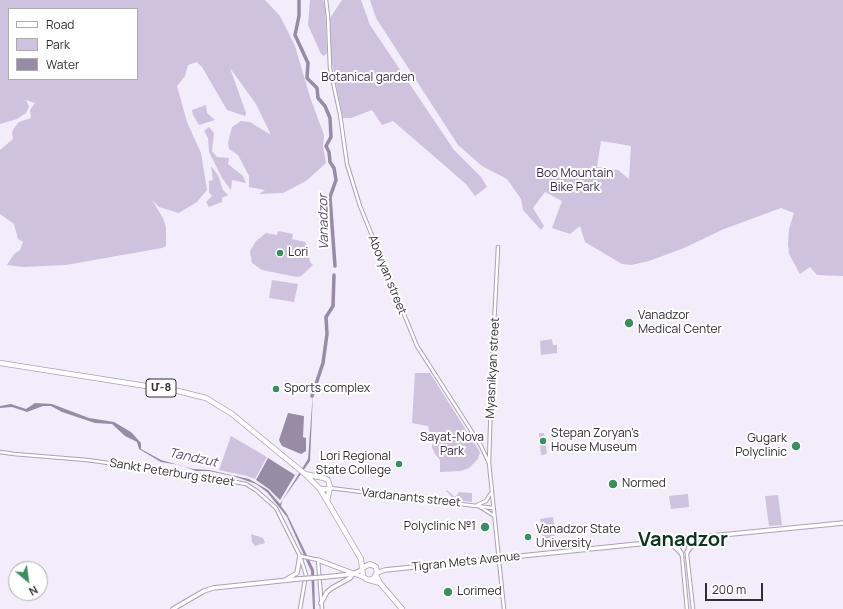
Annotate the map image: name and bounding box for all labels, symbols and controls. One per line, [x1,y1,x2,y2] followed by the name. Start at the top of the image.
[8,8,138,80] legend
[46,16,74,33] text: Road
[46,36,70,53] text: Park
[46,56,79,73] text: Water
[321,71,415,85] park label: Botanical garden
[537,167,613,195] park label: Boo Mountain Bike Park
[316,194,332,250] water label: Vanadzor
[365,233,409,317] street label: Abovyan street
[288,246,308,260] place label: Lori
[275,248,285,258] marker: Lori
[638,309,722,337] place label: Vanadzor Medical Center
[483,317,503,419] street label: Myasnikyan street
[623,317,635,329] marker: Vanadzor Medical Center
[146,379,176,397] road number: Մ-8
[284,382,370,396] place label: Sports complex
[271,384,281,394] marker: Sports complex
[551,427,639,455] place label: Stepan Zoryan's House Museum
[420,431,484,459] park label: Sayat-Nova Park
[735,432,787,460] place label: Gugark Polyclinic
[538,436,548,446] marker: Stepan Zoryan's House Museum
[790,440,802,452] marker: Gugark Polyclinic
[167,445,219,471] water label: Tandzut
[316,450,391,478] place label: Lori Regional State College
[108,456,236,490] street label: Sankt Peterburg street
[394,459,404,469] marker: Lori Regional State College
[622,477,666,491] place label: Normed
[607,478,619,490] marker: Normed
[361,486,461,510] street label: Vardanants street
[404,520,476,534] place label: Polyclinic №1
[479,521,491,533] marker: Polyclinic №1
[536,523,620,551] place label: Vanadzor State University
[638,528,728,552] district label: Vanadzor
[523,532,533,542] marker: Vanadzor State University
[411,549,521,575] street label: Tigran Mets Avenue
[8,561,48,601] north arrow
[707,575,765,601] scale bar
[712,581,746,598] text: 200 m
[26,583,41,600] text: N
[457,585,502,599] place label: Lorimed
[442,586,454,598] marker: Lorimed

